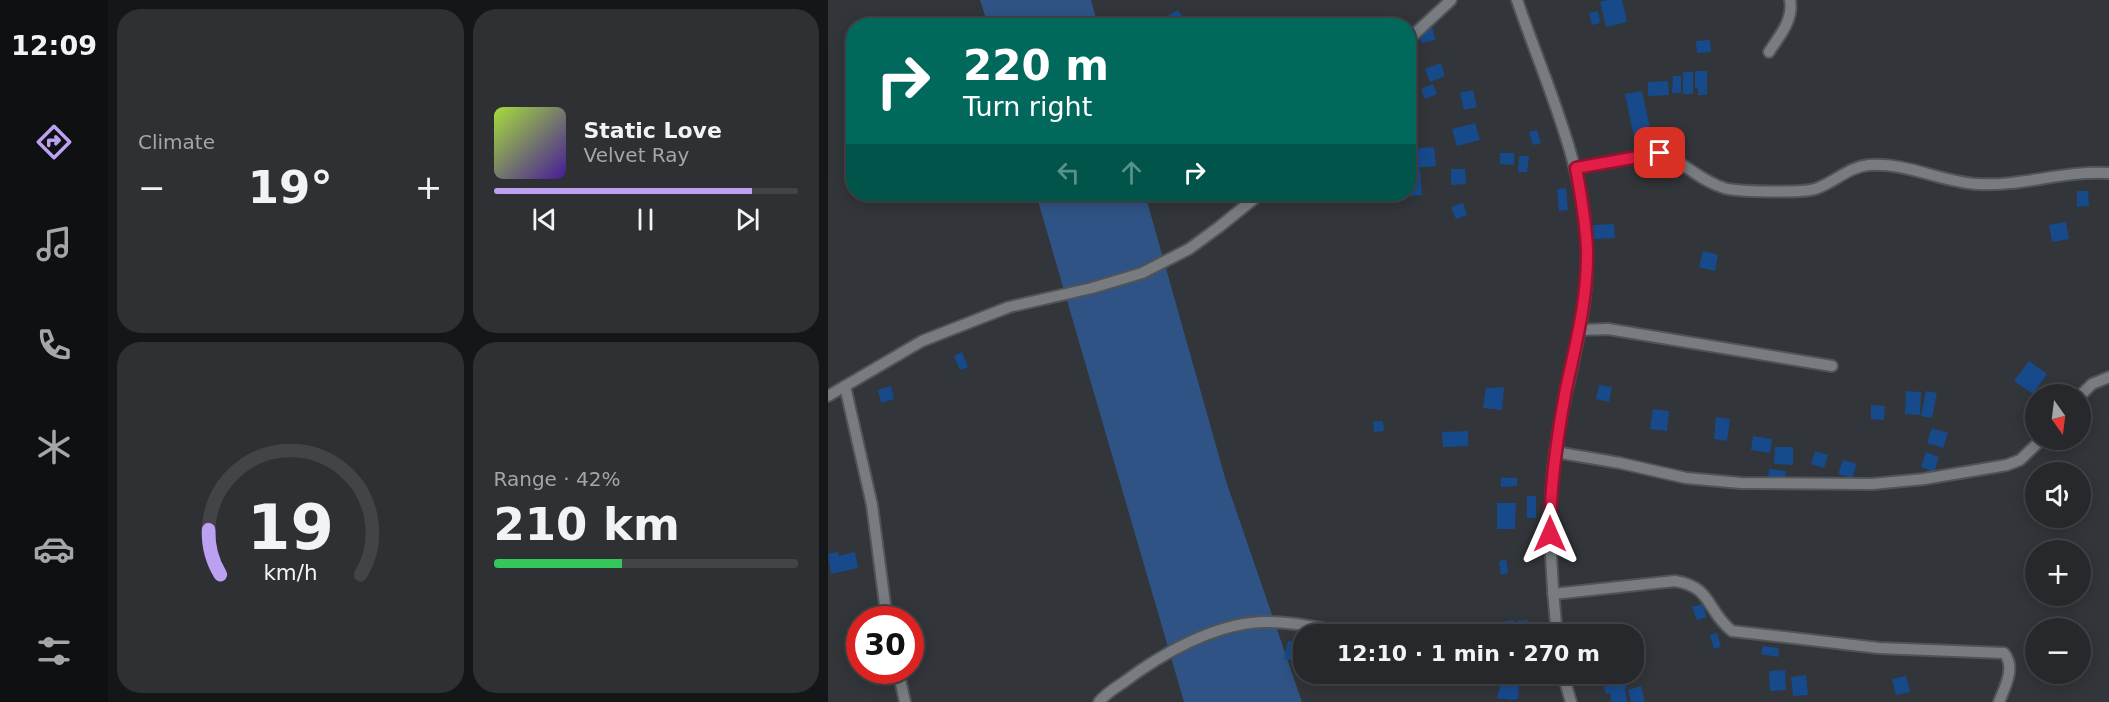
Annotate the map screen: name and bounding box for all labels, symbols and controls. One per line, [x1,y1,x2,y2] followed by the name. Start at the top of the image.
[11,30,97,61] text: 12:09
[963,41,1109,90] text: 220 m
[864,42,942,120] icon: right
[963,91,1092,122] text: Turn right
[584,118,722,143] text: Static Love
[33,121,75,163] icon: directions
[1634,127,1685,178] pin
[138,130,215,154] text: Climate
[1643,136,1676,169] icon: arrive
[584,143,689,167] text: Velvet Ray
[1052,156,1085,189] icon: left
[1115,156,1148,189] icon: ahead
[1178,156,1211,189] icon: right
[248,161,333,214] text: 19°
[138,168,166,207] text: −
[415,168,443,207] text: +
[528,203,561,236] icon: previous
[629,203,662,236] icon: pause
[731,203,764,236] icon: next
[33,223,75,265] icon: music
[33,324,75,366] icon: phone
[2025,384,2091,450] north arrow
[2025,384,2091,684] map controls
[33,426,75,468] icon: climate
[2025,462,2091,528] button: sound
[494,467,620,491] text: Range · 42%
[247,491,334,564] text: 19
[494,498,680,551] text: 210 km
[1518,502,1582,566] position arrow
[33,528,75,570] icon: car
[2025,540,2091,606] button: +
[263,560,317,585] text: km/h
[846,606,924,684] speed limit sign: 30
[2025,618,2091,684] button: −
[33,630,75,672] icon: filters
[1337,641,1600,666] text: 12:10 · 1 min · 270 m

